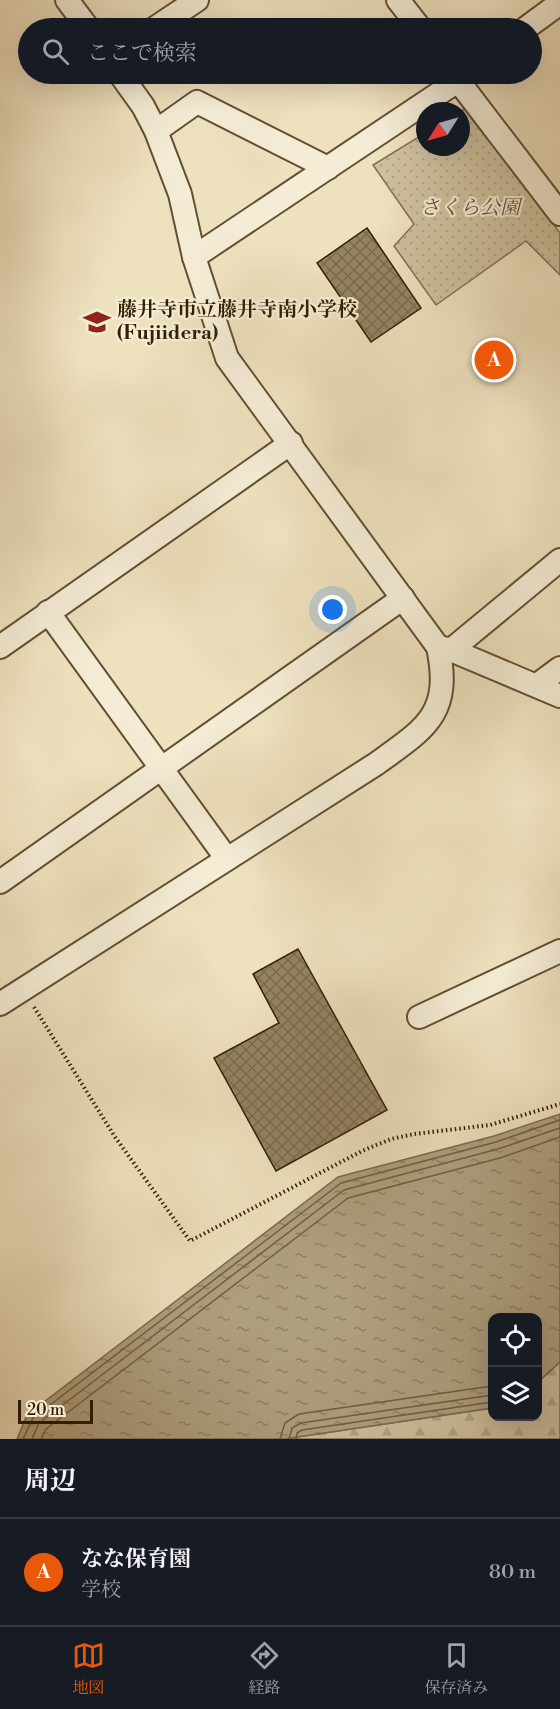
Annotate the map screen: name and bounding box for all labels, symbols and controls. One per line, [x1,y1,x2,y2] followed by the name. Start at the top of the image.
[18,18,542,84] search box
[39,35,72,68] icon: search
[87,40,197,67] text: ここで検索
[416,102,470,156] north arrow
[420,196,523,221] park label: さくら公園
[117,298,357,346] place label: 藤井寺市立藤井寺南小学校 (Fujiidera)
[82,307,112,337] school or university icon: 藤井寺市立藤井寺南小学校 (Fujiidera)
[474,338,514,382] pin: A
[318,595,347,624] your location
[488,1313,542,1421] map controls
[488,1313,542,1367] button: locate
[488,1367,542,1421] button: layers
[18,1397,93,1424] scale bar
[27,1400,64,1420] text: 20 m
[24,1465,76,1497] text: 周辺
[81,1546,191,1573] text: なな保育園
[36,1560,51,1585] text: A
[489,1560,536,1585] text: 80 m
[81,1578,121,1603] text: 学校
[72,1639,105,1698] tab: 地図
[248,1639,281,1698] tab: 経路
[424,1639,488,1698] tab: 保存済み

